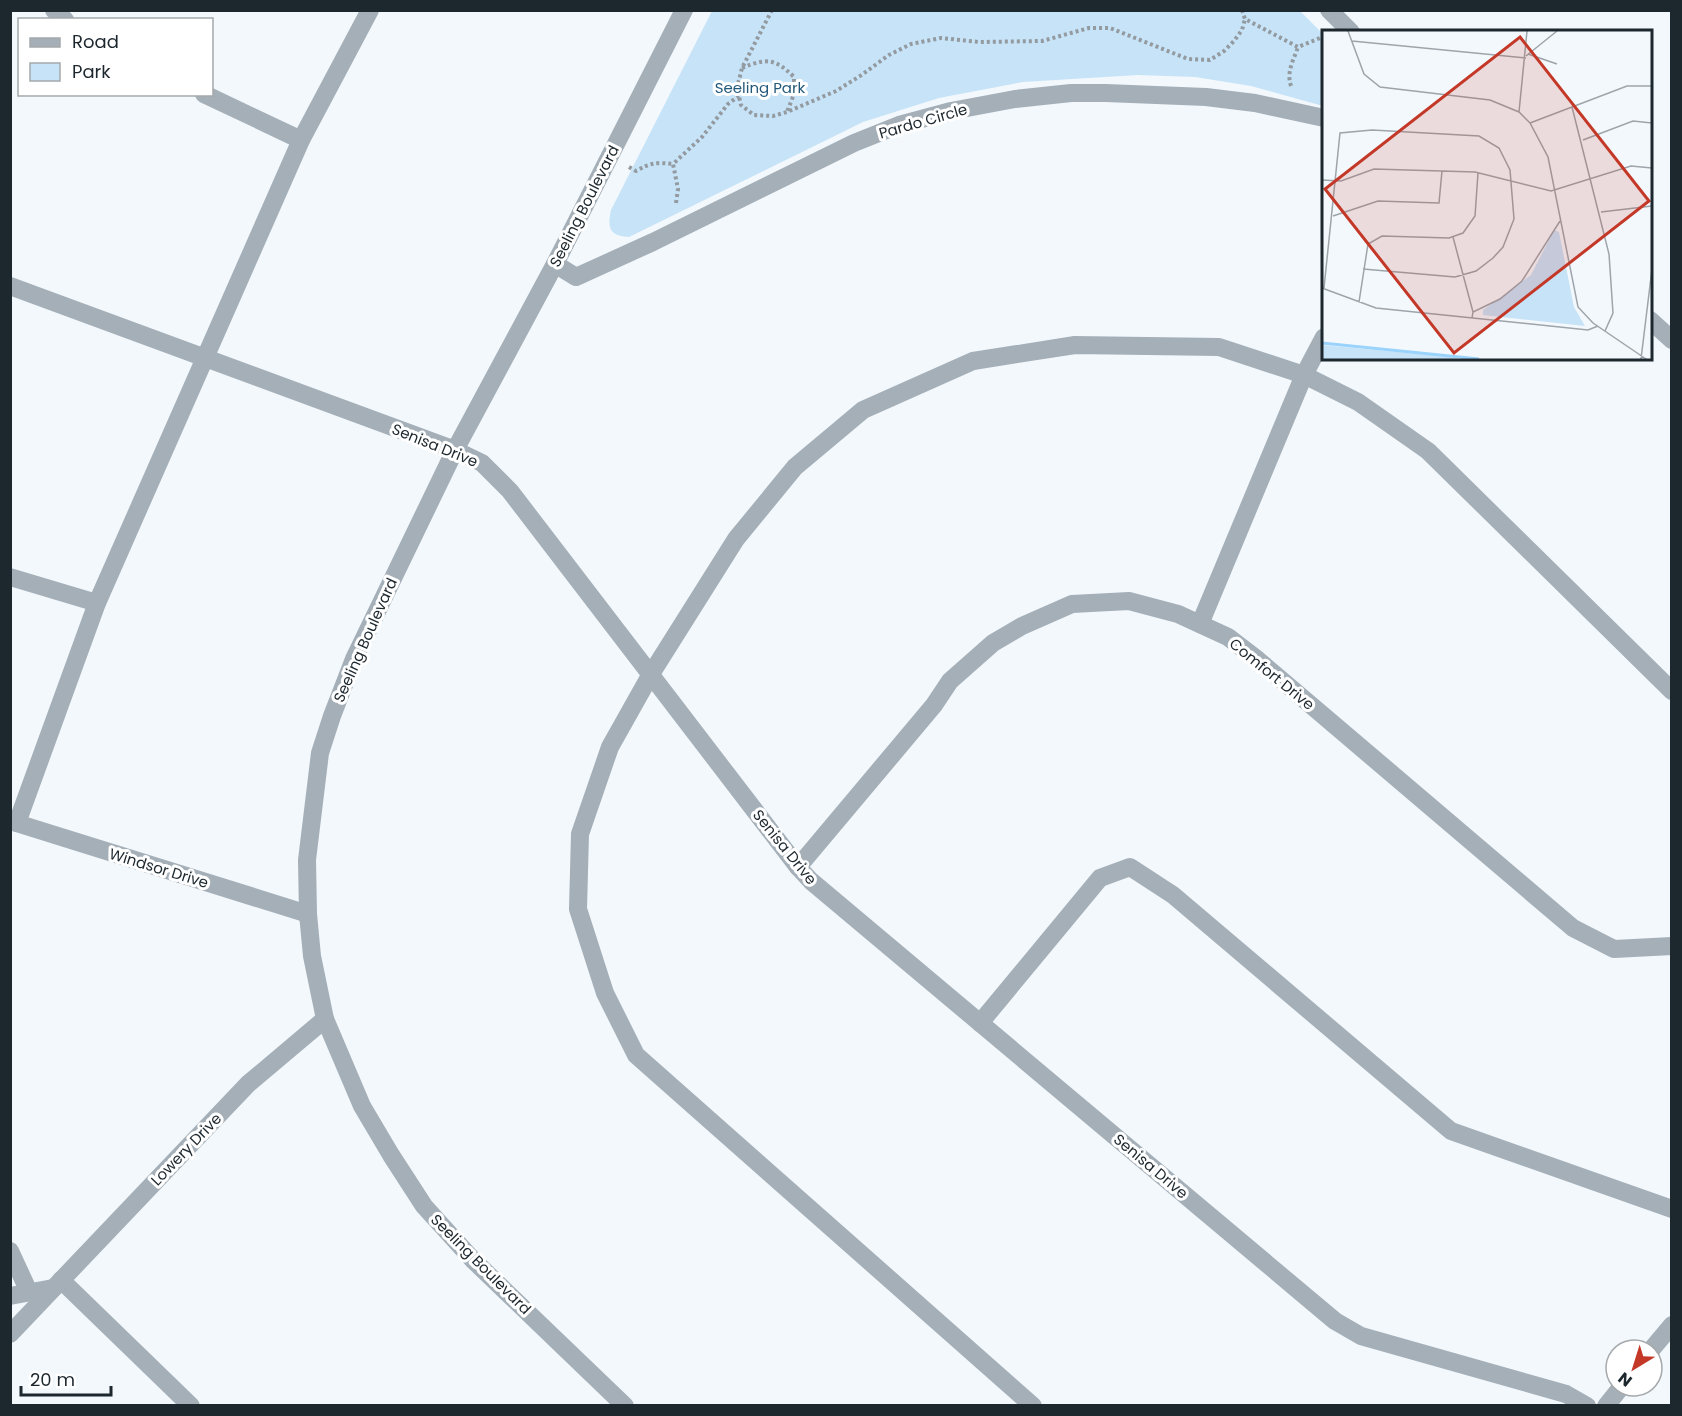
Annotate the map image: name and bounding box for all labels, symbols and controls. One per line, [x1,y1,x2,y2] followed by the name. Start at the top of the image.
[18,18,213,96] legend
[72,29,119,54] text: Road
[1322,30,1652,360] inset map
[72,59,111,84] text: Park
[715,77,806,98] park label: Seeling Park
[876,98,970,144] street label: Pardo Circle
[544,141,624,271] street label: Seeling Boulevard
[389,418,481,472] street label: Senisa Drive
[328,574,402,706] street label: Seeling Boulevard
[1225,633,1319,715] street label: Comfort Drive
[748,805,822,889] street label: Senisa Drive
[107,843,211,893] street label: Windsor Drive
[146,1108,226,1190] street label: Lowery Drive
[1109,1129,1193,1203] street label: Senisa Drive
[426,1209,536,1319] street label: Seeling Boulevard
[1604,1338,1664,1398] north arrow
[21,1359,111,1397] scale bar
[30,1367,75,1392] text: 20 m
[1613,1367,1637,1392] text: N

